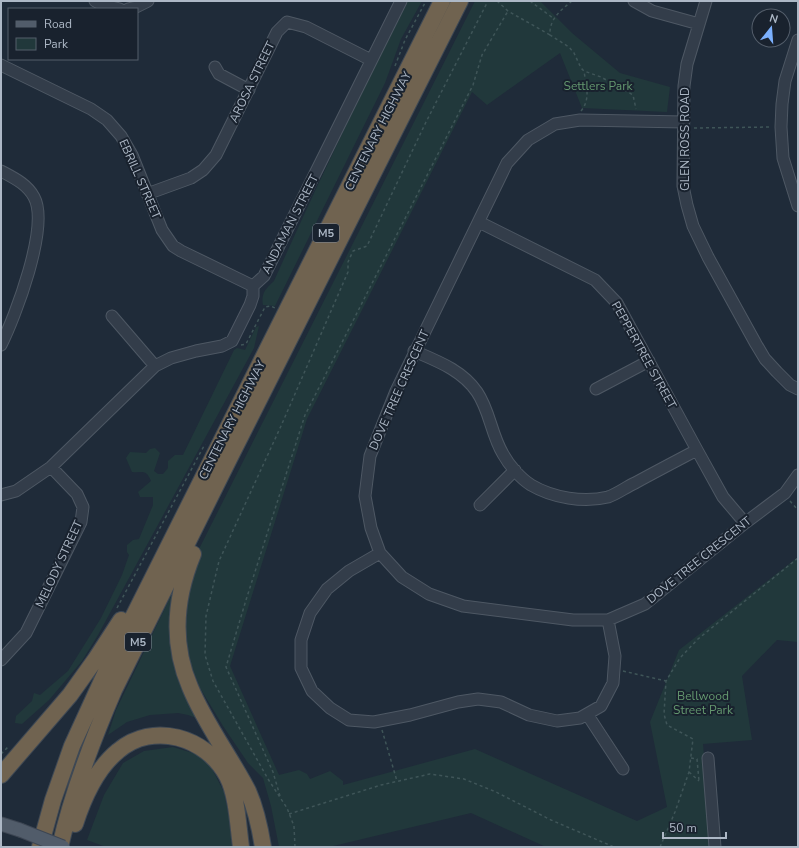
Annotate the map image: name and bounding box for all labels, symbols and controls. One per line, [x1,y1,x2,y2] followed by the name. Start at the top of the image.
[8,8,138,60] legend
[751,8,791,48] north arrow
[768,11,780,27] text: N
[44,16,72,32] text: Road
[44,36,69,52] text: Park
[225,38,279,125] street label: AROSA STREET
[341,68,415,193] street label: CENTENARY HIGHWAY
[564,78,633,94] park label: Settlers Park
[677,87,693,191] street label: GLEN ROSS ROAD
[115,137,165,222] street label: EBRILL STREET
[258,171,322,276] street label: ANDAMAN STREET
[313,224,339,242] road number: M5
[608,298,681,412] street label: PEPPERTREE STREET
[365,327,433,453] street label: DOVE TREE CRESCENT
[195,357,269,482] street label: CENTENARY HIGHWAY
[643,512,755,607] street label: DOVE TREE CRESCENT
[32,517,87,610] street label: MELODY STREET
[125,633,151,651] road number: M5
[673,688,734,718] park label: Bellwood Street Park
[663,814,726,840] scale bar
[669,820,697,836] text: 50 m

